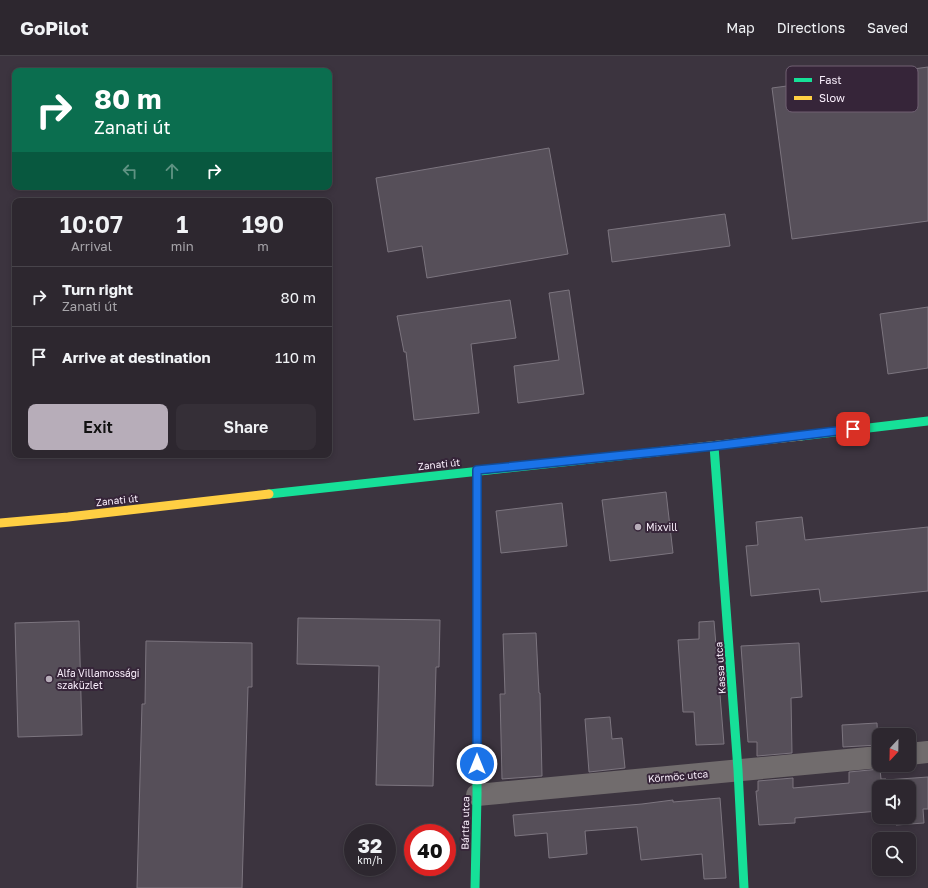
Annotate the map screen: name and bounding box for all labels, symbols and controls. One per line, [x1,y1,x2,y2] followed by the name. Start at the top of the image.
[20,16,88,39] text: GoPilot
[726,19,755,36] text: Map
[777,19,845,36] text: Directions
[867,19,908,36] text: Saved
[786,66,918,112] legend
[819,73,842,86] text: Fast
[94,82,162,115] text: 80 m
[28,84,80,136] icon: right
[819,91,845,104] text: Slow
[94,116,171,138] text: Zanati út
[119,160,141,182] icon: left
[161,160,183,182] icon: ahead
[203,160,225,182] icon: right
[60,209,123,238] text: 10:07
[176,209,188,238] text: 1
[242,209,284,238] text: 190
[71,238,112,254] text: Arrival
[171,238,194,254] text: min
[257,238,269,254] text: m
[62,280,133,298] text: Turn right
[28,286,50,308] icon: right
[281,288,316,306] text: 80 m
[62,298,117,314] text: Zanati út
[28,346,50,368] icon: arrive
[62,348,211,366] text: Arrive at destination
[275,348,316,366] text: 110 m
[28,404,168,450] button: Exit
[176,404,316,450] button: Share
[836,412,870,446] pin
[842,418,864,440] icon: arrive
[417,456,461,472] street label: Zanati út
[95,492,139,508] street label: Zanati út
[646,521,678,533] place label: Mixvill
[633,522,643,532] marker: Mixvill
[712,641,728,695] street label: Kassa utca
[57,667,139,691] place label: Alfa Villamossági szaküzlet
[44,674,54,684] marker: Alfa Villamossági szaküzlet
[872,728,916,772] north arrow
[872,728,916,876] map controls
[456,743,498,785] position arrow
[647,767,709,785] street label: Körmöc utca
[872,780,916,824] button: sound
[459,796,471,850] street label: Bártfa utca
[404,824,456,876] speed limit sign: 40
[872,832,916,876] button: search
[358,833,382,857] text: 32
[357,854,383,866] text: km/h

